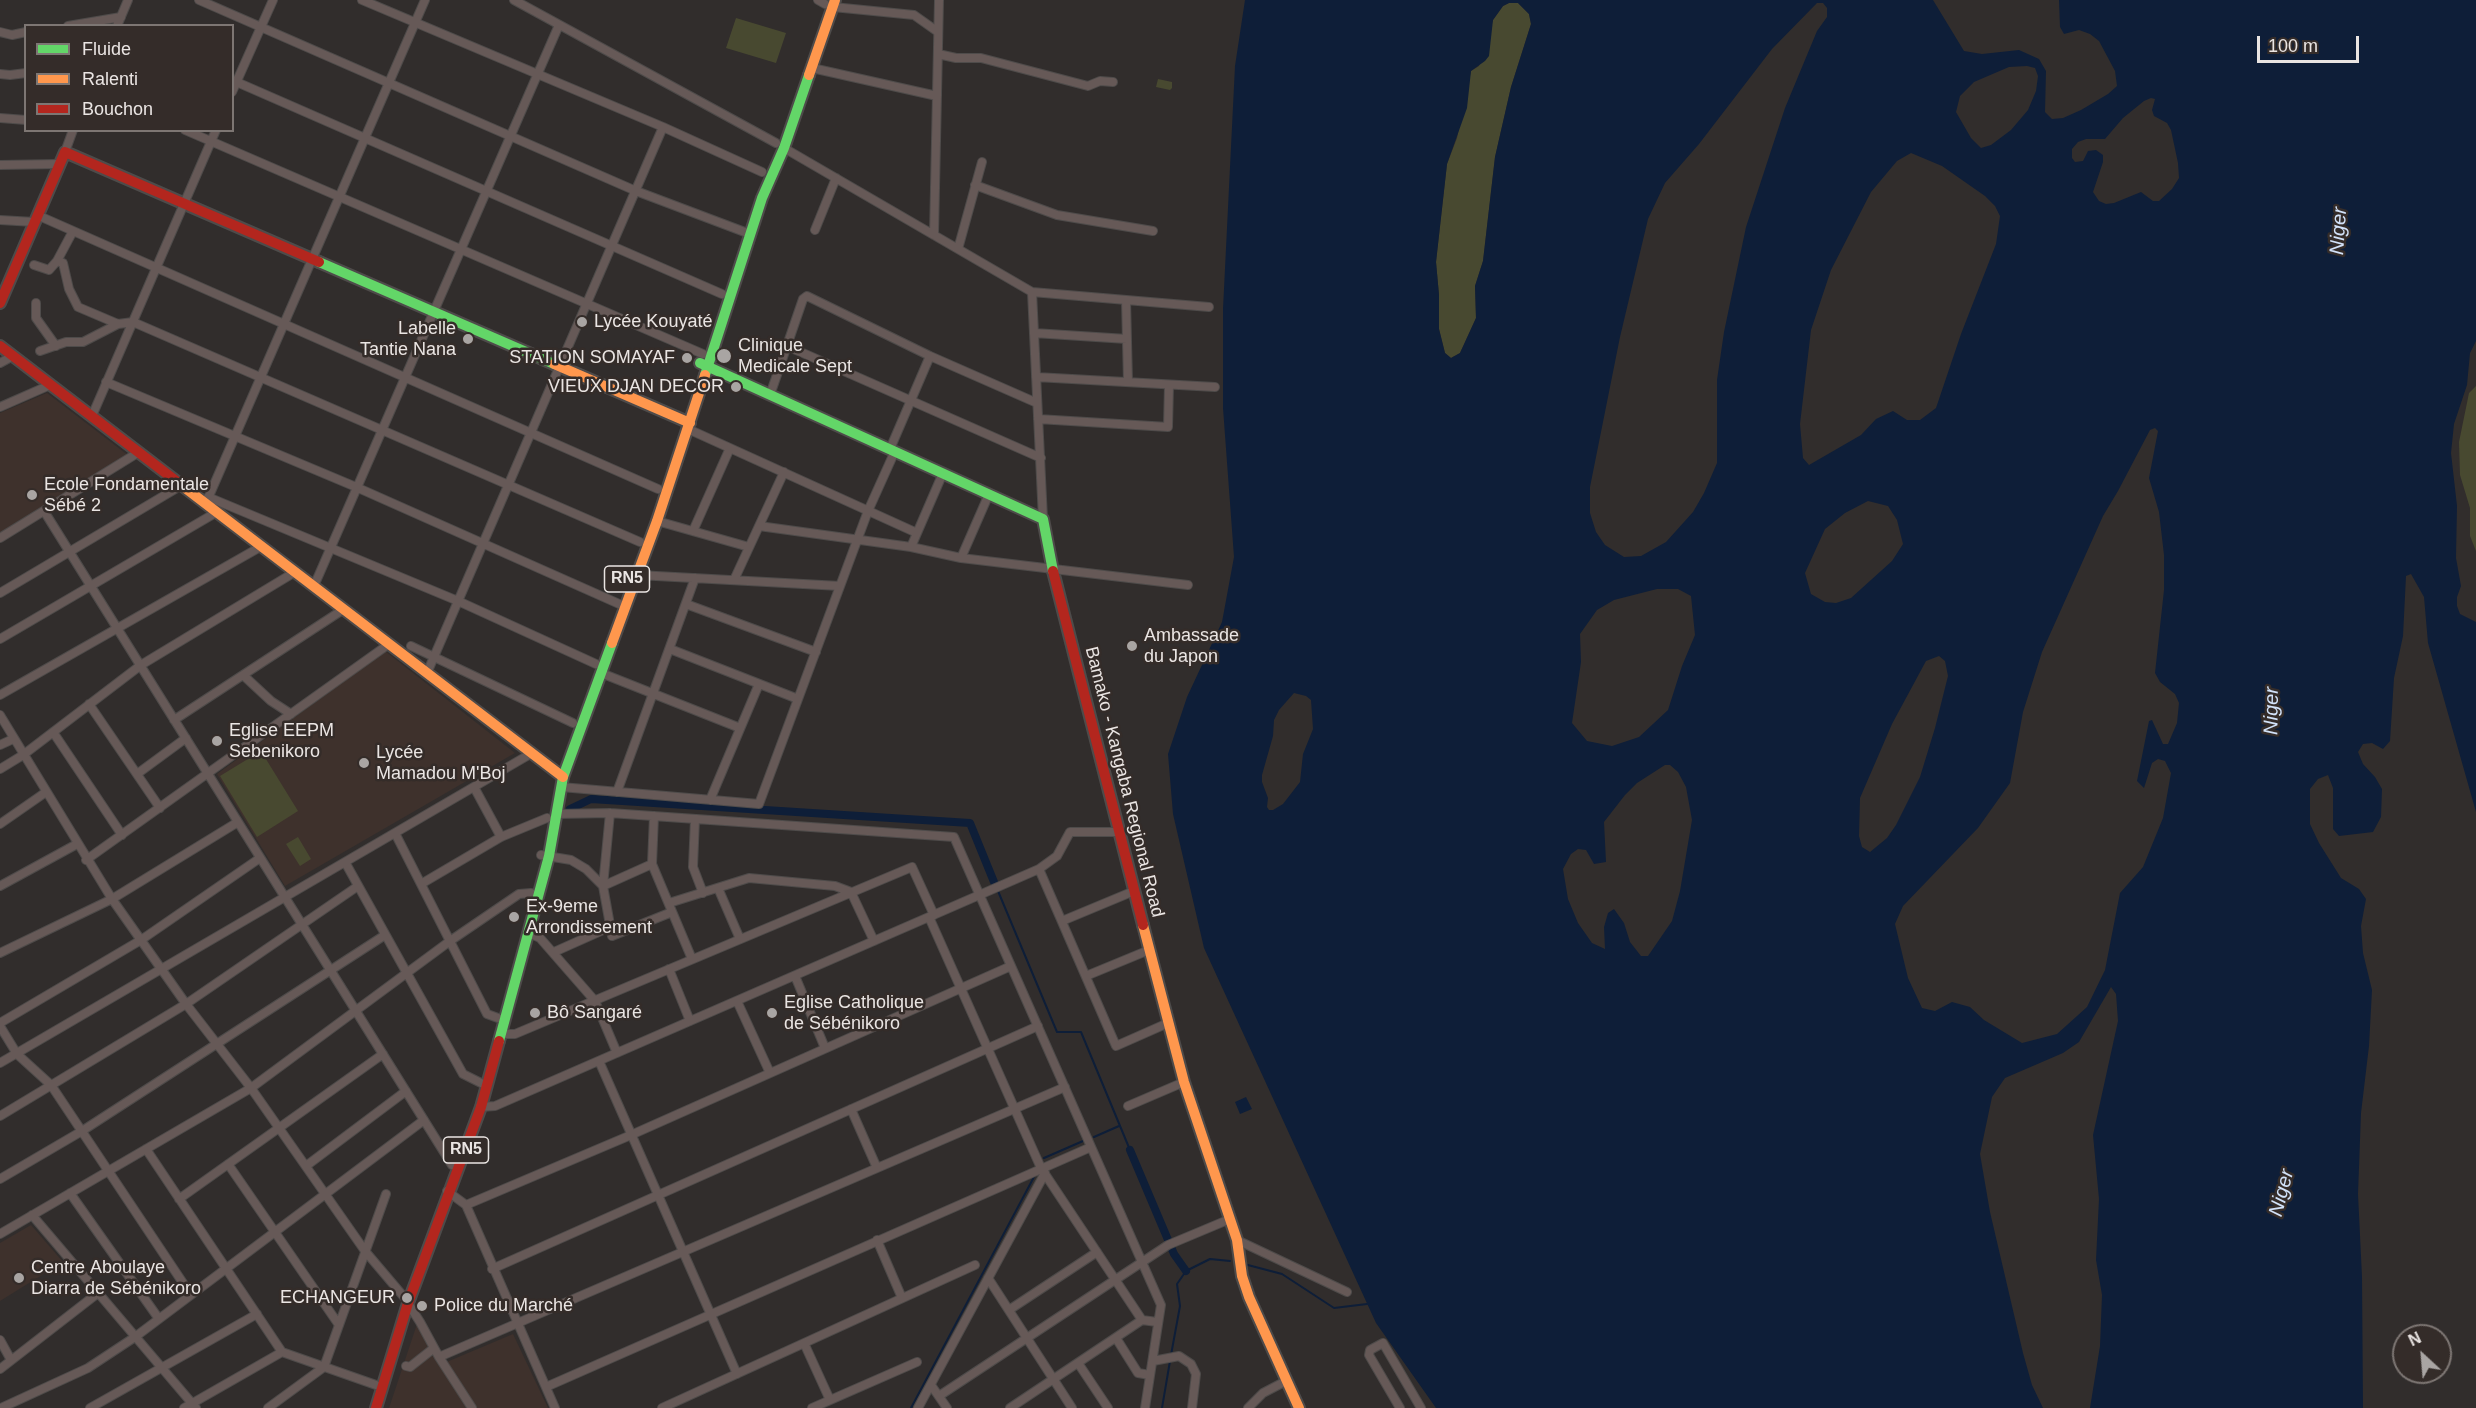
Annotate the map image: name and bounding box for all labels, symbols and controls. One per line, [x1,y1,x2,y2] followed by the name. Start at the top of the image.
[24,24,234,132] legend
[2260,24,2362,62] scale bar
[2268,36,2318,56] text: 100 m
[82,39,131,59] text: Fluide
[82,69,138,89] text: Ralenti
[82,99,153,119] text: Bouchon
[2325,206,2353,256] water label: Niger
[594,311,712,333] place label: Lycée Kouyaté
[575,315,589,329] marker: Lycée Kouyaté
[360,318,456,360] place label: Labelle Tantie Nana
[461,332,475,346] marker: Labelle Tantie Nana
[738,335,852,378] place label: Clinique Medicale Sept
[509,347,675,369] place label: STATION SOMAYAF
[715,347,733,365] marker: Clinique Medicale Sept
[680,351,694,365] marker: STATION SOMAYAF
[548,376,724,398] place label: VIEUX DJAN DECOR
[729,380,743,394] marker: VIEUX DJAN DECOR
[44,474,209,516] place label: Ecole Fondamentale Sébé 2
[25,488,39,502] marker: Ecole Fondamentale Sébé 2
[604,566,650,592] road number: RN5
[1144,625,1239,668] place label: Ambassade du Japon
[1125,639,1139,653] marker: Ambassade du Japon
[1080,644,1168,920] street label: Bamako - Kangaba Regional Road
[2260,687,2284,735] water label: Niger
[229,720,334,762] place label: Eglise EEPM Sebenikoro
[210,734,224,748] marker: Eglise EEPM Sebenikoro
[376,742,505,784] place label: Lycée Mamadou M'Boj
[357,756,371,770] marker: Lycée Mamadou M'Boj
[526,896,652,938] place label: Ex-9eme Arrondissement
[507,910,521,924] marker: Ex-9eme Arrondissement
[784,992,924,1034] place label: Eglise Catholique de Sébénikoro
[547,1002,642,1024] place label: Bô Sangaré
[528,1006,542,1020] marker: Bô Sangaré
[765,1006,779,1020] marker: Eglise Catholique de Sébénikoro
[444,1137,488,1163] road number: RN5
[2264,1167,2300,1219] water label: Niger
[31,1257,201,1300] place label: Centre Aboulaye Diarra de Sébénikoro
[12,1271,26,1285] marker: Centre Aboulaye Diarra de Sébénikoro
[280,1287,395,1309] place label: ECHANGEUR
[400,1291,414,1305] marker: ECHANGEUR
[434,1295,573,1317] place label: Police du Marché
[415,1299,429,1313] marker: Police du Marché
[2392,1324,2452,1384] north arrow
[2406,1329,2424,1349] text: N

